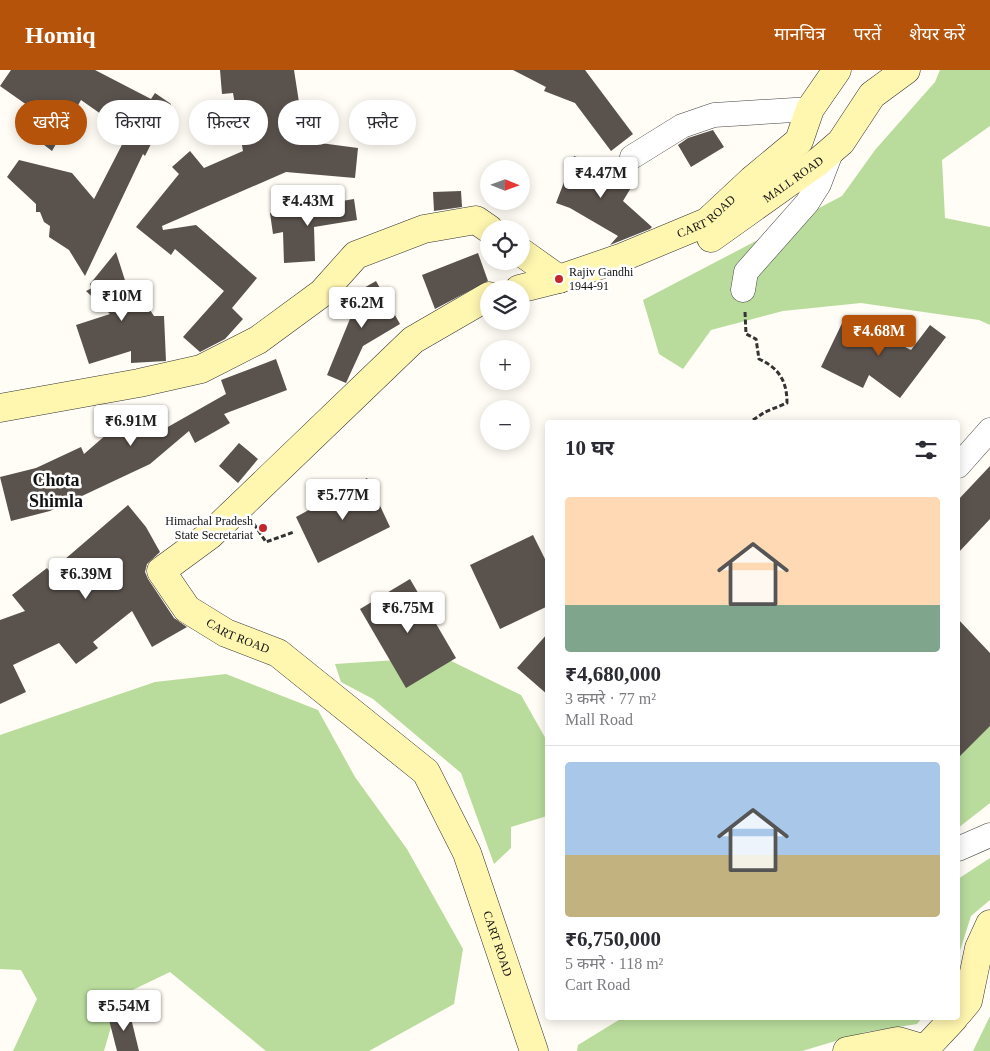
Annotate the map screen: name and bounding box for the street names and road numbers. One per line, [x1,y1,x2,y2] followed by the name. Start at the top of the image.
[760,153,826,206] street label: MALL ROAD
[675,192,738,241] street label: CART ROAD
[204,616,272,656] street label: CART ROAD
[480,909,515,978] street label: CART ROAD

